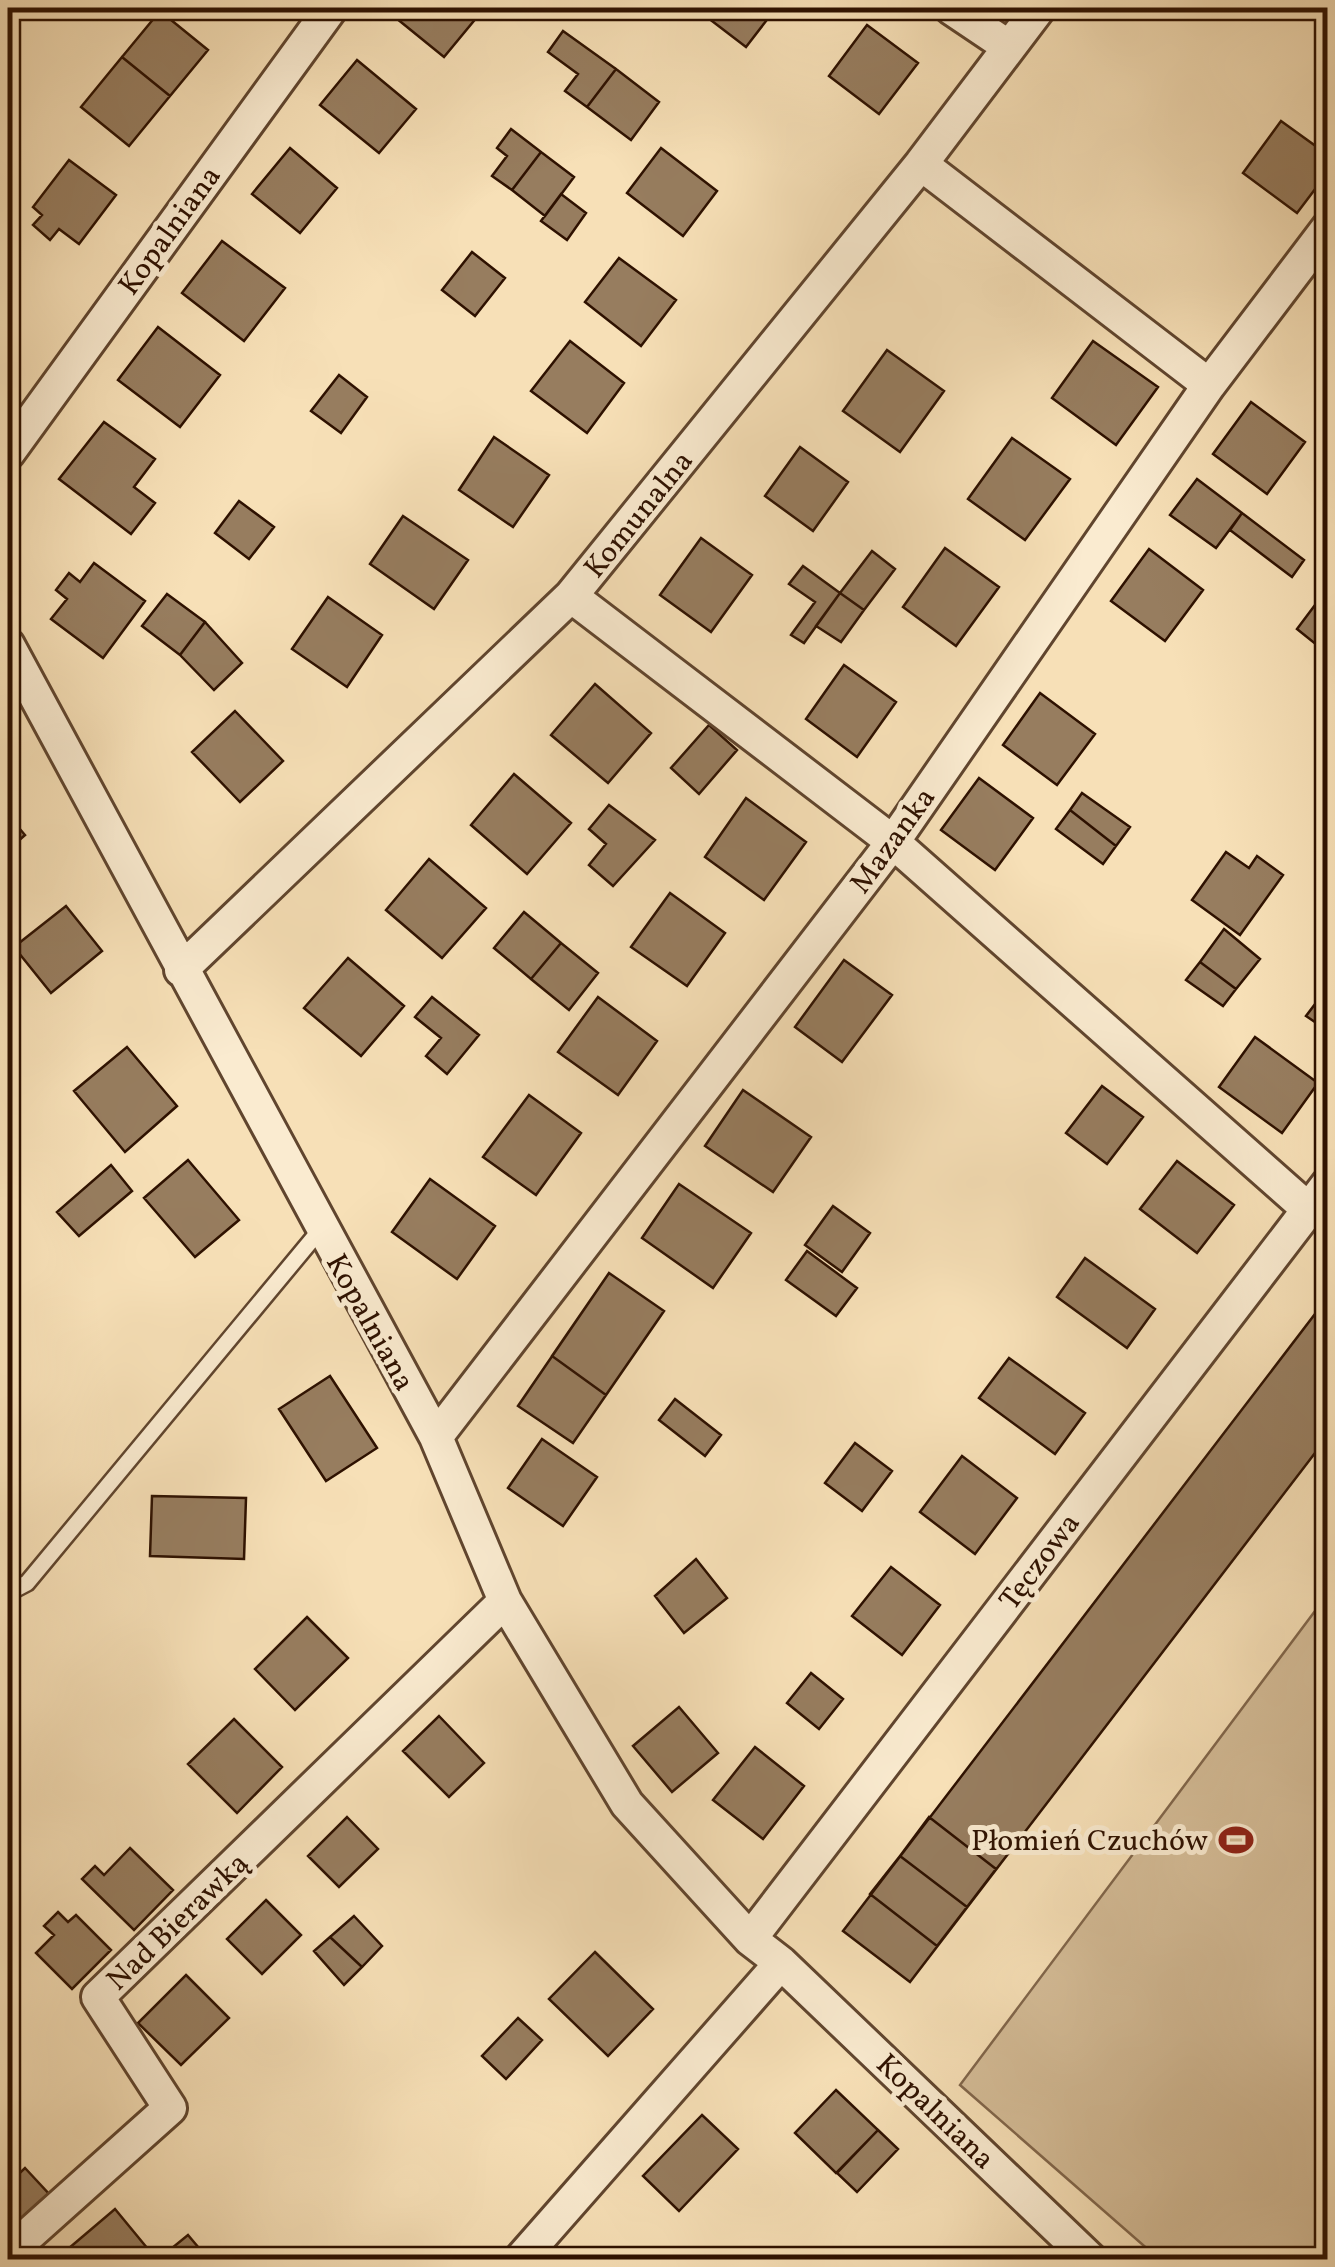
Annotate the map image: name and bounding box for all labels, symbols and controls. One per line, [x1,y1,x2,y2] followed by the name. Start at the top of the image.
[109,158,232,305] street label: Kopalniana
[575,442,704,588] street label: Komunalna
[841,779,946,903] street label: Mazanka
[314,1247,424,1399] street label: Kopalniana
[990,1505,1091,1620] street label: Tęczowa
[971,1821,1208,1863] place label: Płomień Czuchów
[1217,1821,1255,1859] sports icon: Płomień Czuchów
[98,1844,259,2001] street label: Nad Bierawką
[866,2045,1003,2180] street label: Kopalniana

